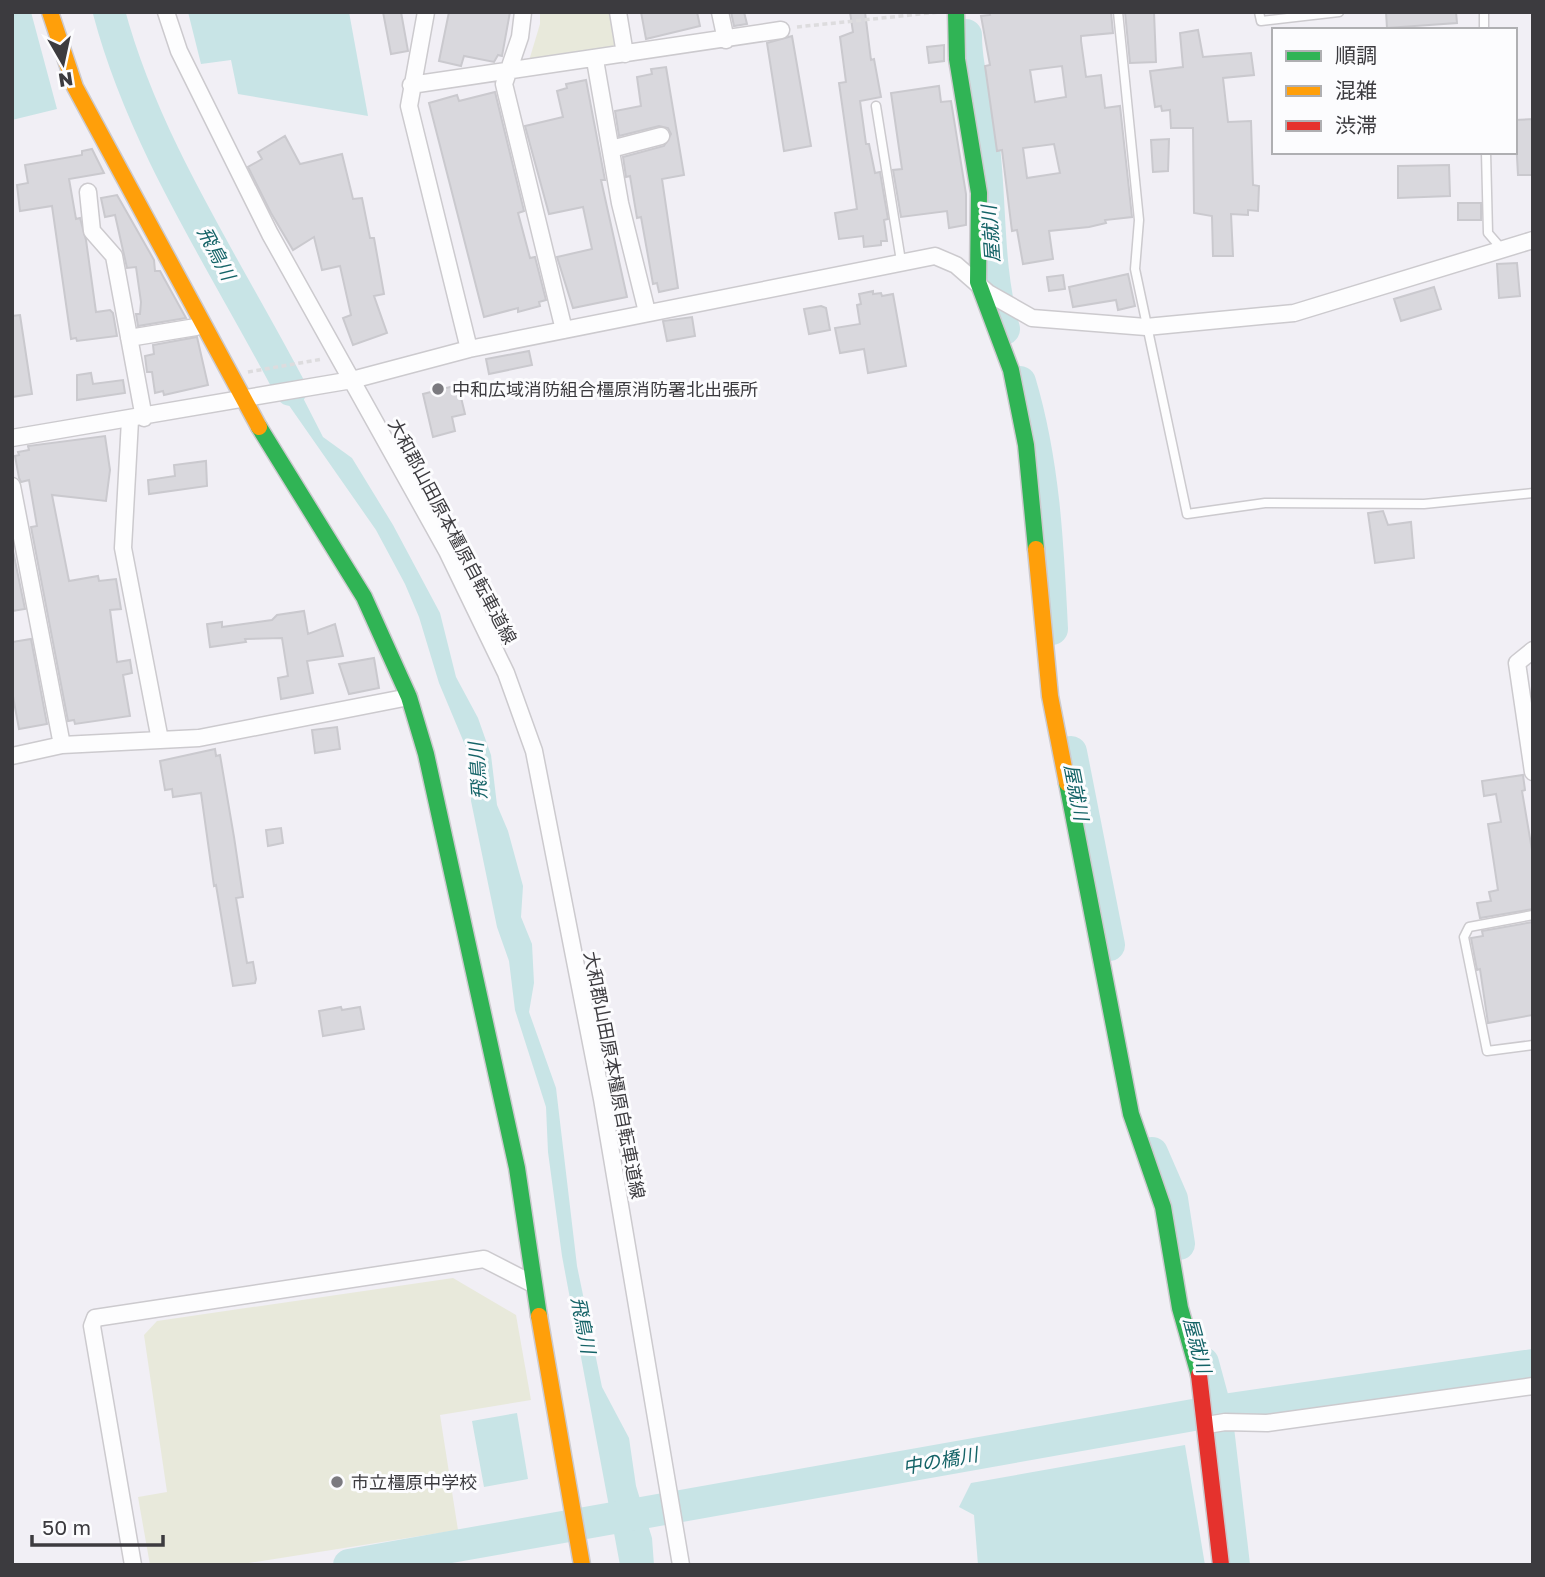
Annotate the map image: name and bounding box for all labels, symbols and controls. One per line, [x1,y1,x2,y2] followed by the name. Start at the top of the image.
[28,28,98,98] north arrow
[1272,28,1517,154] legend
[1335,42,1377,68] text: 順調
[57,68,75,93] text: N
[1335,77,1377,103] text: 混雑
[1335,112,1377,138] text: 渋滞
[976,203,1003,263] water label: 屋就川
[193,222,241,285] water label: 飛鳥川
[452,378,758,400] place label: 中和広域消防組合橿原消防署北出張所
[430,381,446,397] marker: 中和広域消防組合橿原消防署北出張所
[384,415,522,647] street label: 大和郡山田原本橿原自転車道線
[463,740,490,800] water label: 飛鳥川
[1060,762,1094,824] water label: 屋就川
[580,949,650,1201] street label: 大和郡山田原本橿原自転車道線
[567,1295,601,1357] water label: 飛鳥川
[1180,1314,1217,1377] water label: 屋就川
[901,1442,981,1478] water label: 中の橋川
[351,1471,477,1493] place label: 市立橿原中学校
[329,1474,345,1490] marker: 市立橿原中学校
[32,1504,163,1548] scale bar
[42,1514,91,1540] text: 50 m

